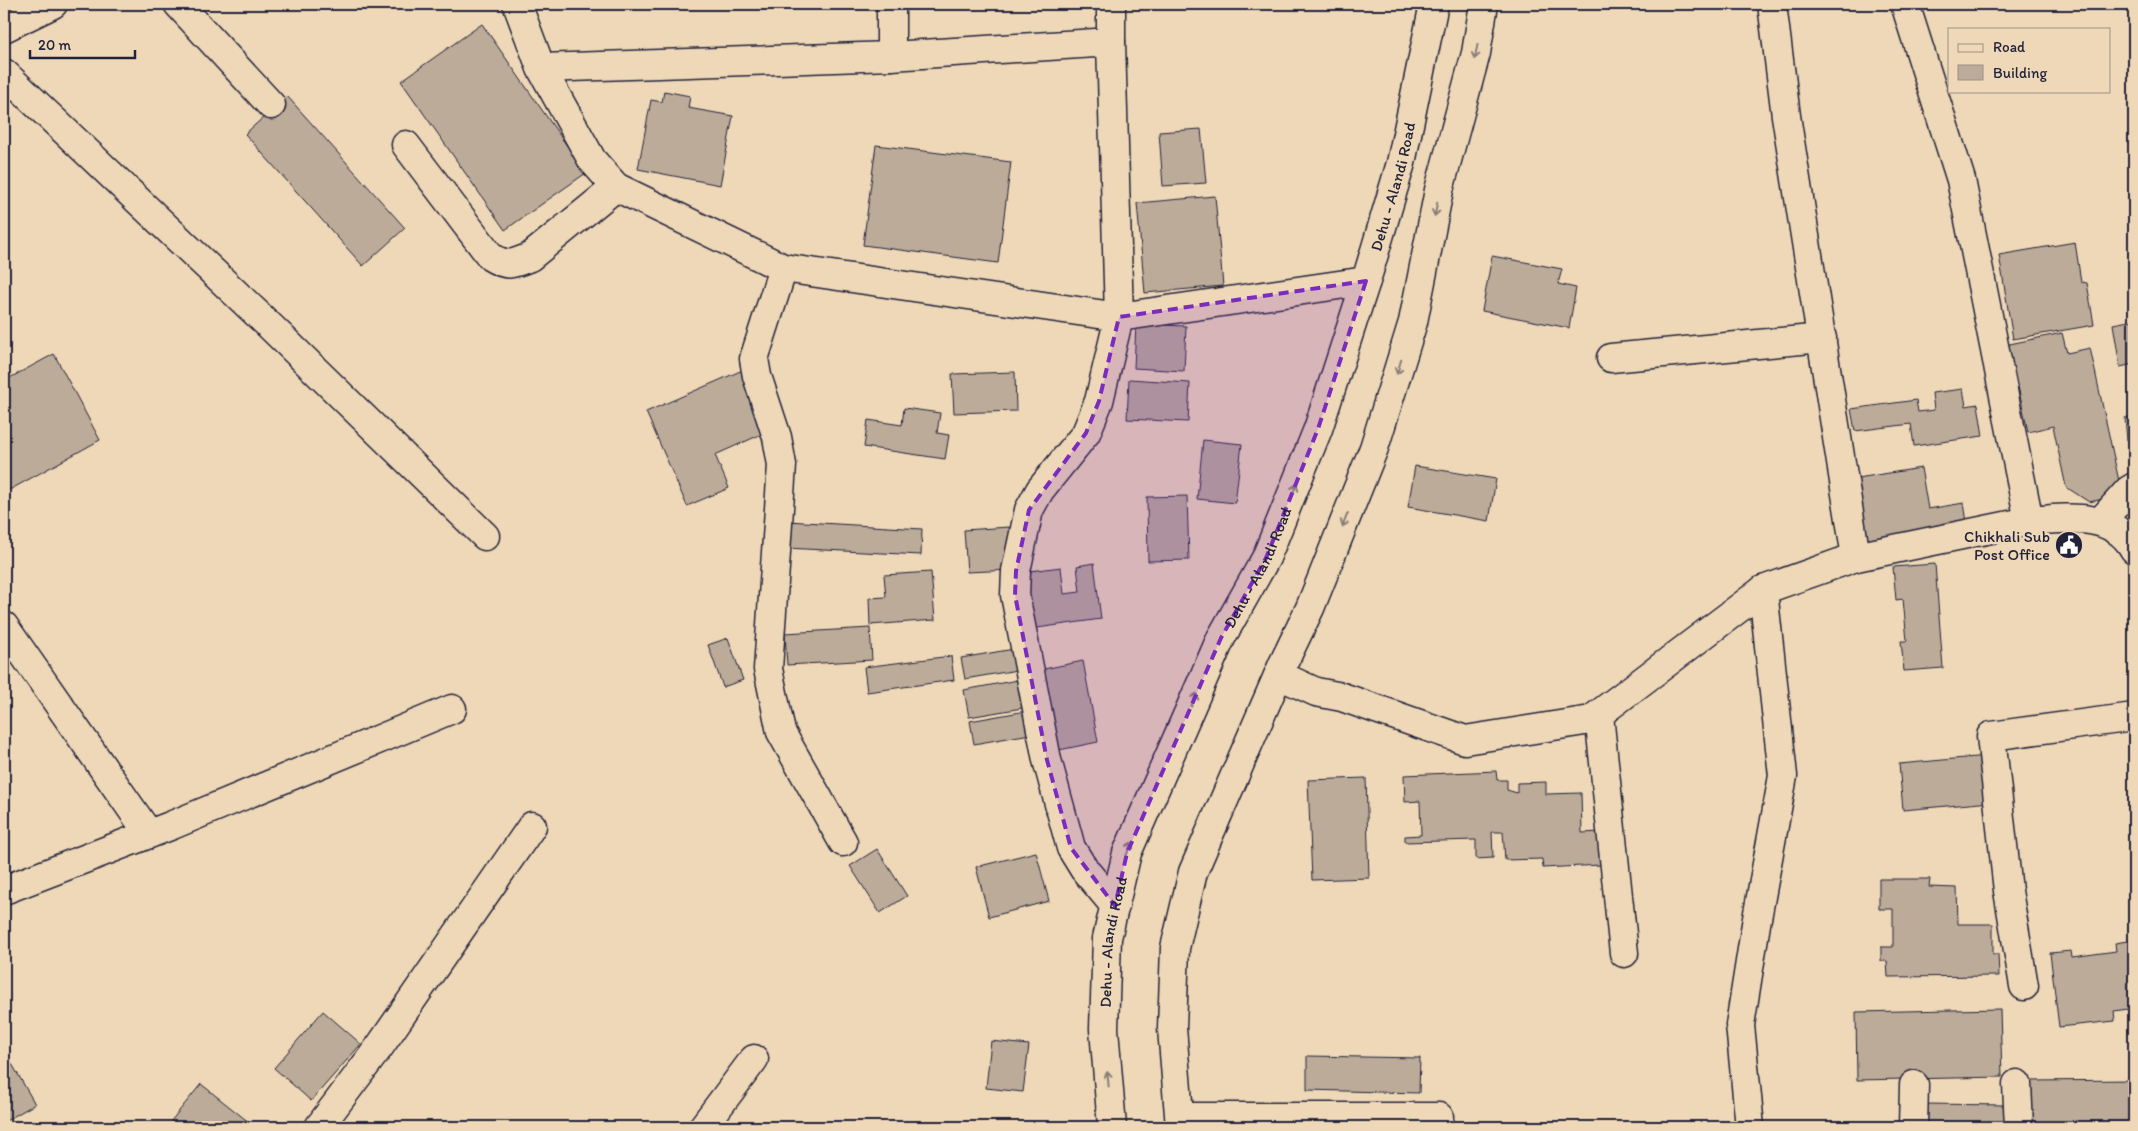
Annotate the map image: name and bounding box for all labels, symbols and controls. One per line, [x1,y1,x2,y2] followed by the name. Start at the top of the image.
[30,28,135,60] scale bar
[1948,28,2110,92] legend
[38,36,72,54] text: 20 m
[1993,38,2026,56] text: Road
[1471,43,1480,59] one-way arrow
[1993,64,2047,82] text: Building
[1366,120,1419,253] street label: Dehu - Alandi Road
[1430,201,1440,217] one-way arrow
[1394,359,1403,375] one-way arrow
[1289,484,1299,499] one-way arrow
[1219,504,1295,631] street label: Dehu - Alandi Road
[1340,513,1349,528] one-way arrow
[1964,527,2050,564] place label: Chikhali Sub Post Office
[2054,530,2084,560] public building icon: Chikhali Sub Post Office
[1189,693,1199,708] one-way arrow
[1125,842,1134,857] one-way arrow
[1095,874,1131,1008] street label: Dehu - Alandi Road
[1103,1071,1113,1087] one-way arrow

